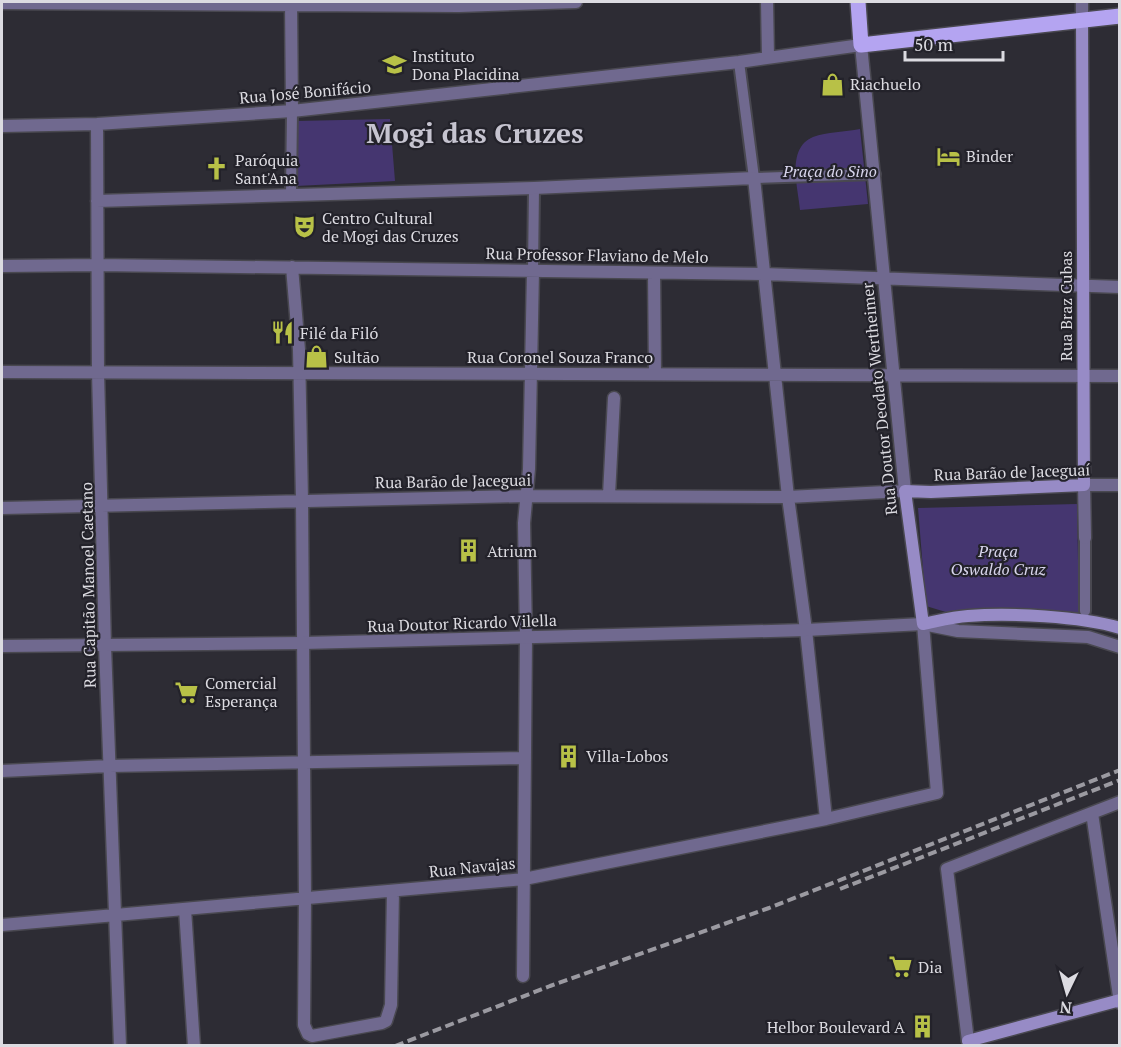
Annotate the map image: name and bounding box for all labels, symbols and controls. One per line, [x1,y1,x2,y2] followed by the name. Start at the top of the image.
[905,24,1002,62] scale bar
[914,32,954,56] text: 50 m
[412,45,520,85] place label: Instituto Dona Placidina
[381,52,407,78] school or university icon: Instituto Dona Placidina
[819,71,845,97] shop icon: Riachuelo
[850,73,921,95] place label: Riachuelo
[238,75,372,109] street label: Rua José Bonifácio
[366,114,584,151] district label: Mogi das Cruzes
[935,143,961,169] hotel icon: Binder
[966,145,1014,167] place label: Binder
[235,149,298,189] place label: Paróquia Sant'Ana
[204,156,230,182] church icon: Paróquia Sant'Ana
[782,160,877,182] park label: Praça do Sino
[322,207,459,247] place label: Centro Cultural de Mogi das Cruzes
[291,214,317,240] theatre icon: Centro Cultural de Mogi das Cruzes
[485,242,709,268] street label: Rua Professor Flaviano de Melo
[1055,251,1077,361] street label: Rua Braz Cubas
[856,281,902,516] street label: Rua Doutor Deodato Wertheimer
[269,320,295,346] restaurant icon: Filé da Filó
[300,322,378,344] place label: Filé da Filó
[303,344,329,370] shop icon: Sultão
[334,346,380,368] place label: Sultão
[467,346,653,368] street label: Rua Coronel Souza Franco
[934,458,1091,486] street label: Rua Barão de Jaceguaí
[375,469,532,493] street label: Rua Barão de Jaceguai
[75,482,101,688] street label: Rua Capitão Manoel Caetano
[456,538,482,564] building icon: Atrium
[487,540,537,562] place label: Atrium
[950,540,1047,580] park label: Praça Oswaldo Cruz
[367,609,557,637] street label: Rua Doutor Ricardo Vilella
[205,672,278,712] place label: Comercial Esperança
[174,679,200,705] supermarket icon: Comercial Esperança
[555,743,581,769] building icon: Villa-Lobos
[586,745,668,767] place label: Villa-Lobos
[428,852,516,882] street label: Rua Navajas
[887,954,913,980] supermarket icon: Dia
[918,956,942,978] place label: Dia
[1037,963,1097,1023] north arrow
[1059,996,1073,1019] text: N
[910,1014,936,1040] building icon: Helbor Boulevard A
[767,1016,905,1038] place label: Helbor Boulevard A

